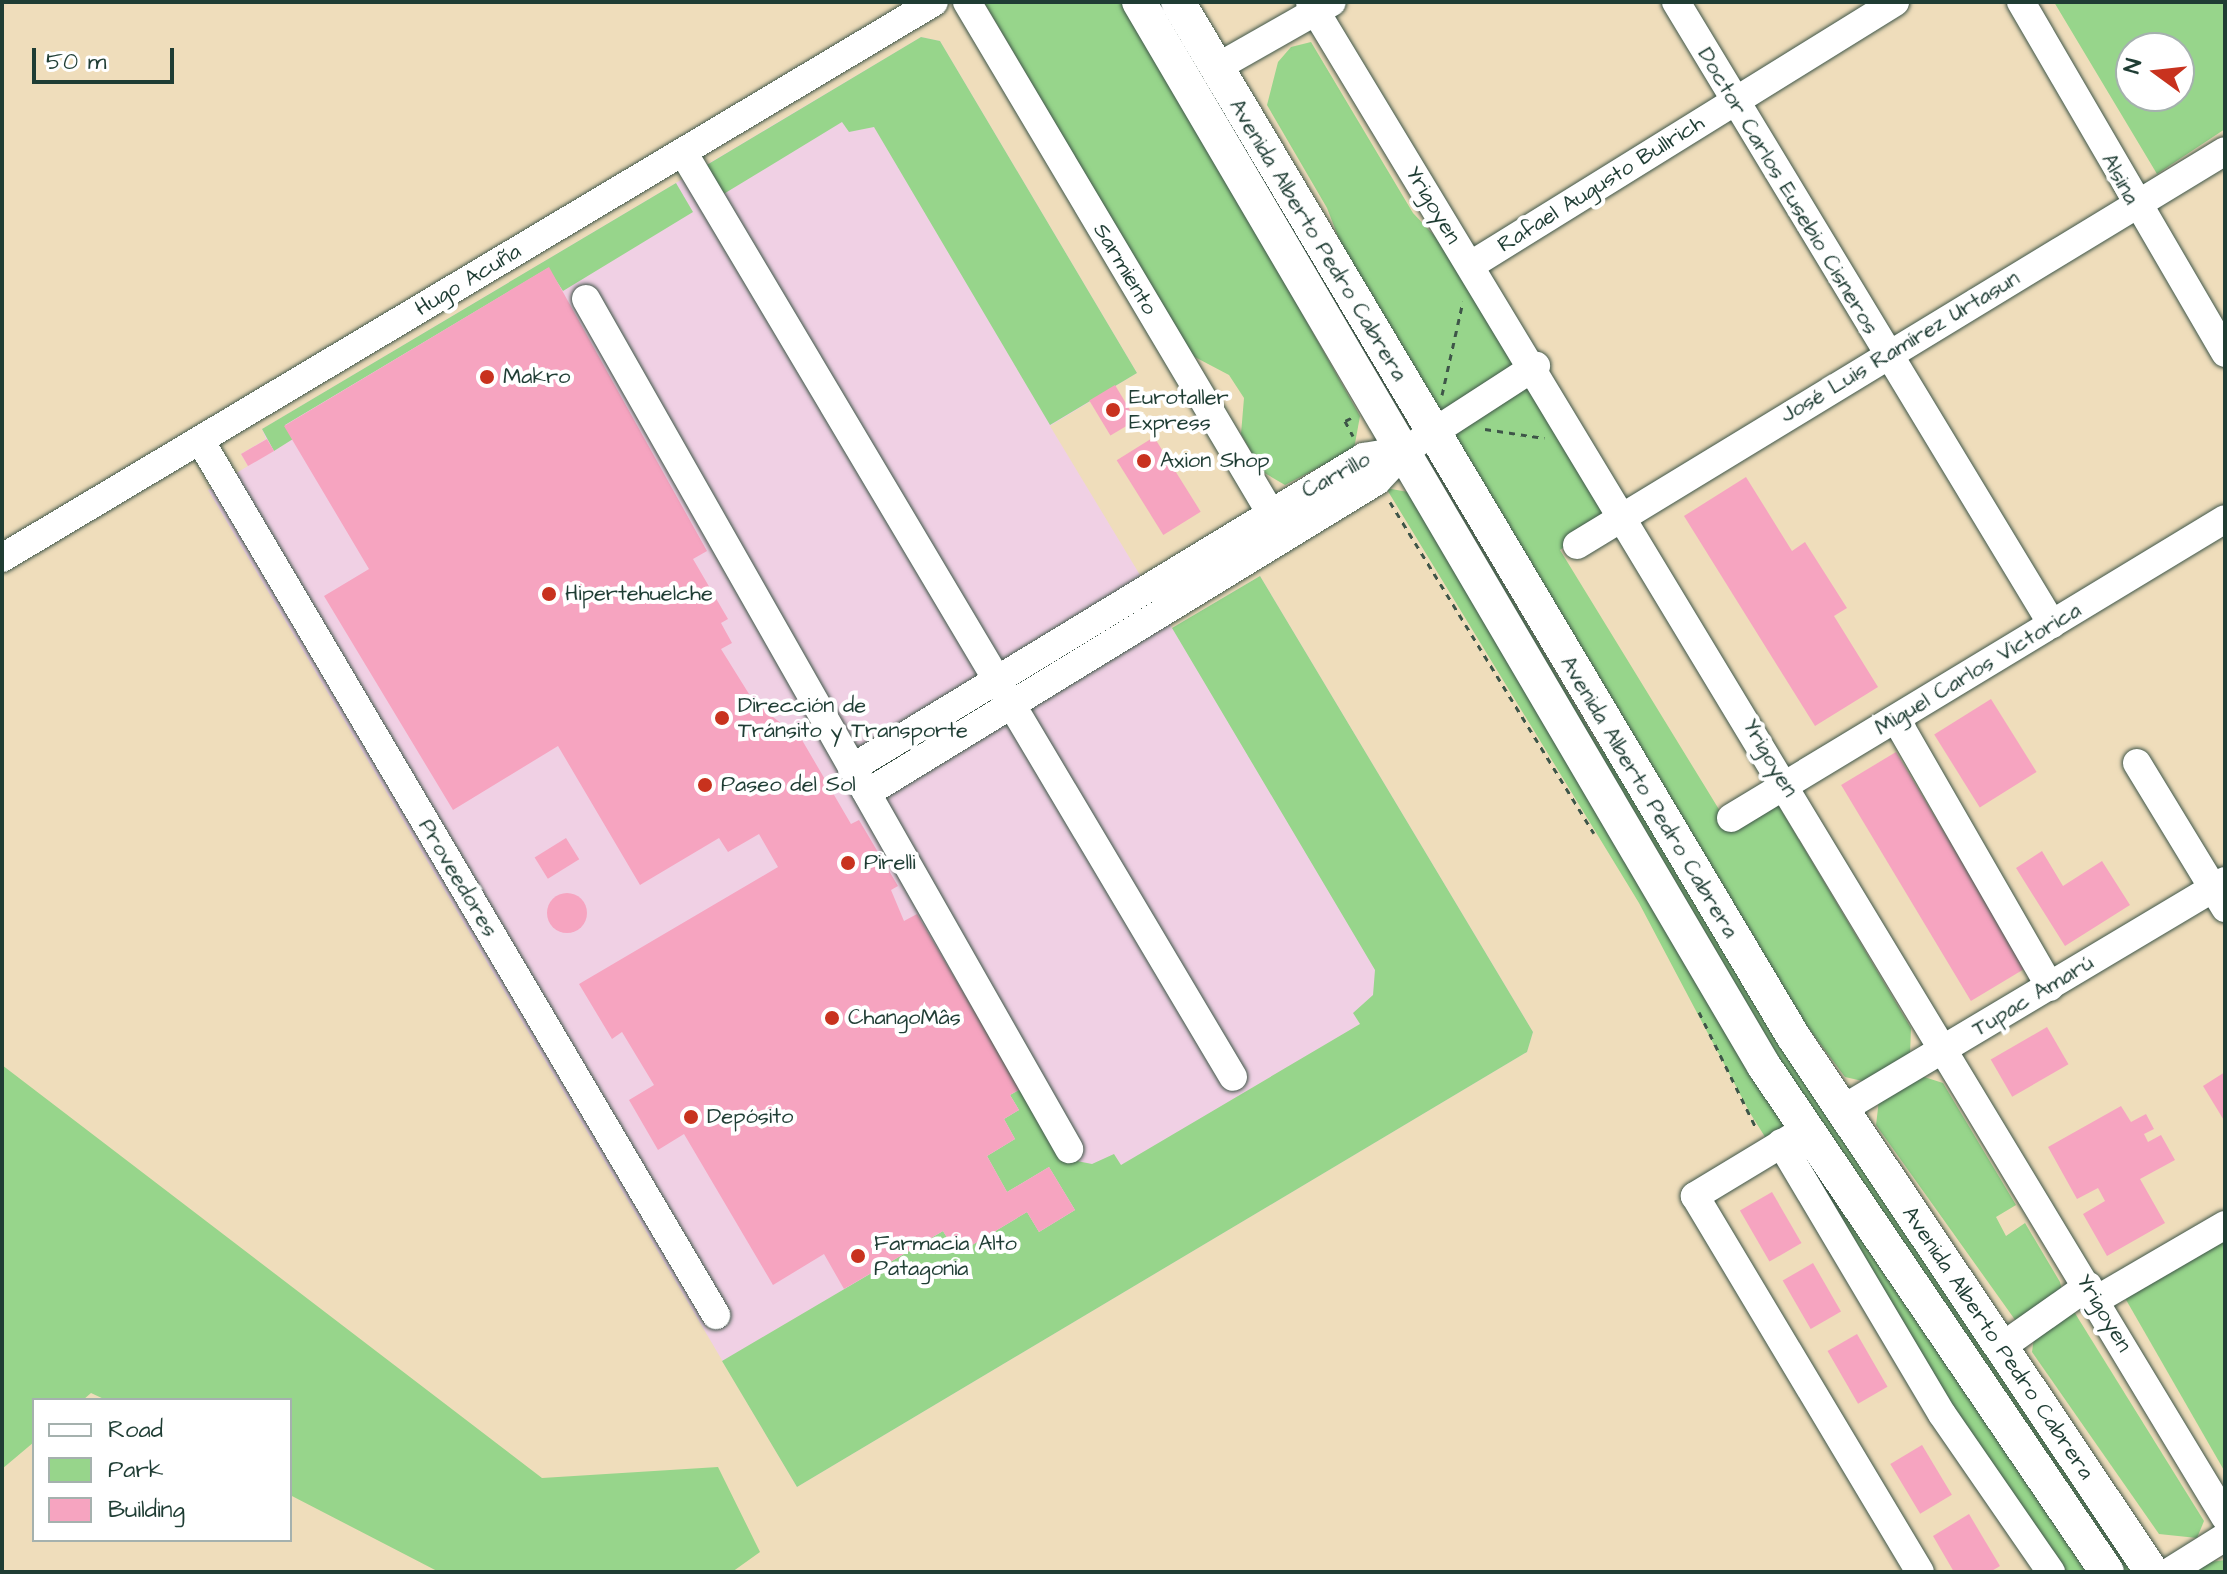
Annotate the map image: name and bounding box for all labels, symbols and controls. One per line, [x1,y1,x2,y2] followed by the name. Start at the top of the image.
[36,32,178,82] scale bar
[2115,32,2195,112] north arrow
[1692,43,1884,339] street label: Doctor Carlos Eusebio Cisneros
[46,45,106,79] text: 50 m
[2117,56,2150,77] text: N
[1223,94,1413,386] street label: Avenida Alberto Pedro Cabrera
[1493,110,1709,258] street label: Rafael Augusto Bullrich
[2095,149,2145,209] street label: Alsina
[1400,161,1466,249] street label: Yrigoyen
[1087,218,1163,320] street label: Sarmiento
[410,238,526,322] street label: Hugo Acuña
[1776,265,2024,429] street label: José Luis Ramírez Urtasun
[503,364,570,390] place label: Makro
[478,368,496,386] marker: Makro
[1129,384,1229,436] place label: Eurotaller Express
[1104,401,1122,419] marker: Eurotaller Express
[1297,446,1375,504] street label: Carrillo
[1160,448,1270,474] place label: Axion Shop
[1135,452,1153,470] marker: Axion Shop
[565,581,713,607] place label: Hipertehuelche
[540,585,558,603] marker: Hipertehuelche
[1870,597,2086,741] street label: Miguel Carlos Victorica
[1554,651,1744,943] street label: Avenida Alberto Pedro Cabrera
[738,692,968,744] place label: Dirección de Tránsito y Transporte
[713,709,731,727] marker: Dirección de Tránsito y Transporte
[1737,714,1803,802] street label: Yrigoyen
[721,772,856,798] place label: Paseo del Sol
[696,776,714,794] marker: Paseo del Sol
[413,814,503,942] street label: Proveedores
[864,850,916,876] place label: Pirelli
[839,854,857,872] marker: Pirelli
[1968,949,2098,1043] street label: Tupac Amarú
[848,1005,961,1031] place label: ChangoMâs
[823,1009,841,1027] marker: ChangoMâs
[707,1104,793,1130] place label: Depósito
[682,1108,700,1126] marker: Depósito
[1896,1201,2100,1485] street label: Avenida Alberto Pedro Cabrera
[874,1230,1017,1282] place label: Farmacia Alto Patagonia
[849,1247,867,1265] marker: Farmacia Alto Patagonia
[2071,1269,2137,1357] street label: Yrigoyen
[32,1398,292,1542] legend
[108,1413,163,1447] text: Road
[108,1453,164,1487] text: Park
[108,1493,185,1527] text: Building

